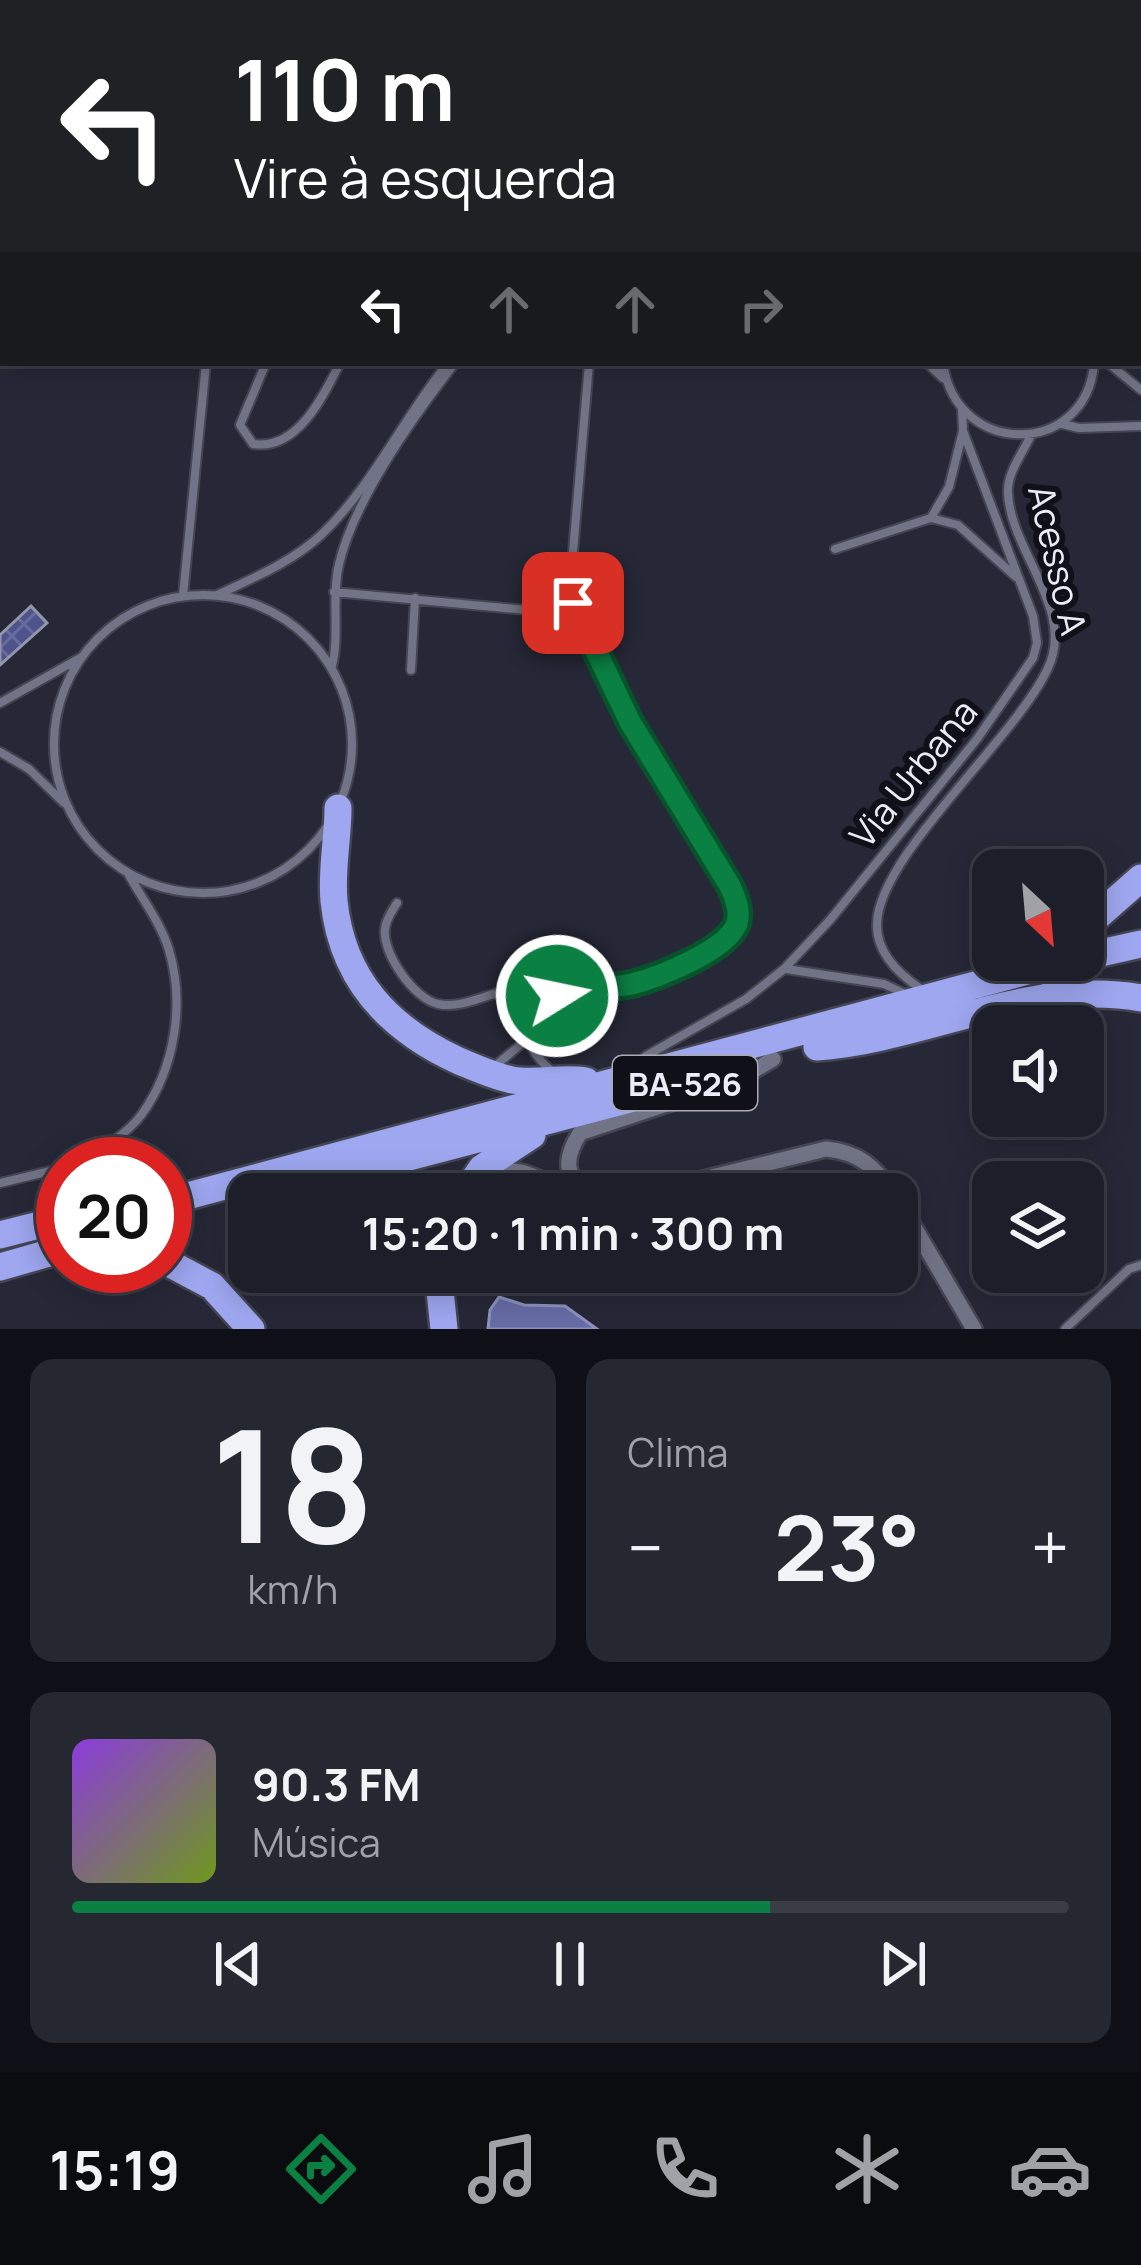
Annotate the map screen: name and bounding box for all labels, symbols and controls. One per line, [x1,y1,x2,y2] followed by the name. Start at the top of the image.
[234,31,455,146] text: 110 m
[36,48,192,204] icon: left
[234,140,617,214] text: Vire à esquerda
[350,276,416,342] icon: left
[476,276,542,342] icon: ahead
[602,276,668,342] icon: ahead
[728,276,794,342] icon: right
[1017,480,1099,640] street label: Acesso A
[522,552,624,654] pin
[540,570,606,636] icon: arrive
[838,689,988,857] street label: Via Urbana
[972,849,1104,981] north arrow
[972,849,1104,1293] map controls
[494,933,620,1059] position arrow
[972,1005,1104,1137] button: sound
[613,1056,757,1110] road number: BA-526
[36,1137,192,1293] speed limit sign: 20
[972,1161,1104,1293] button: layers
[362,1202,784,1264] text: 15:20 · 1 min · 300 m
[211,1377,375,1590] text: 18
[628,1425,728,1479] text: Clima
[774,1485,920,1608] text: 23°
[628,1502,663,1592] text: −
[1031,1502,1069,1592] text: +
[247,1562,338,1616] text: km/h
[252,1753,420,1815] text: 90.3 FM
[252,1815,381,1869] text: Música
[205,1931,271,1997] icon: previous
[537,1931,603,1997] icon: pause
[870,1931,936,1997] icon: next
[279,2127,363,2211] icon: directions
[461,2127,545,2211] icon: music
[643,2127,727,2211] icon: phone
[825,2127,909,2211] icon: climate
[1008,2127,1092,2211] icon: car
[49,2132,180,2206] text: 15:19

